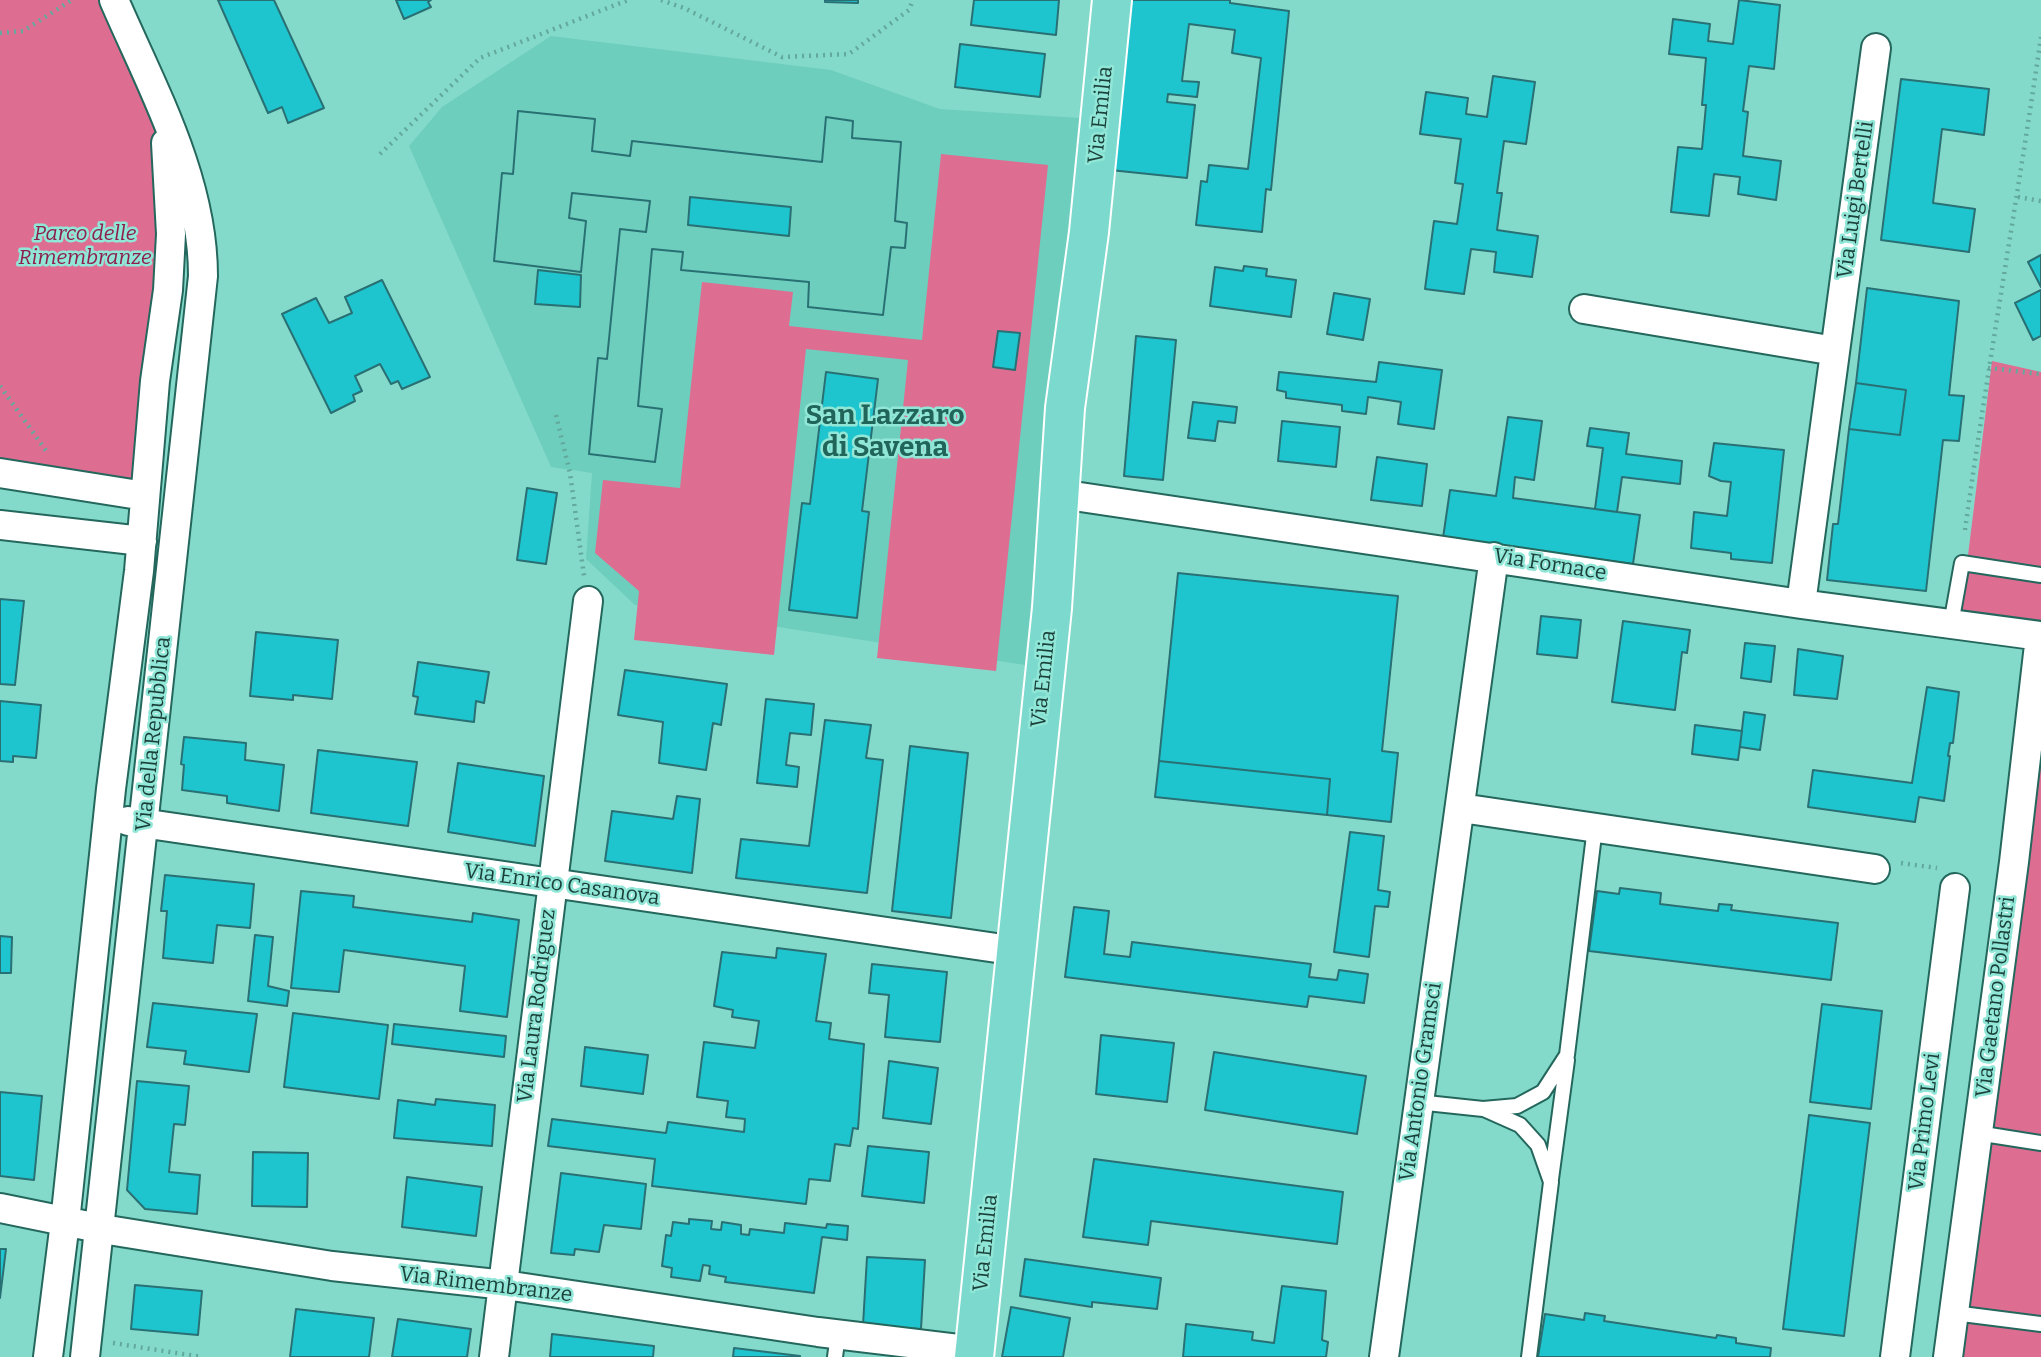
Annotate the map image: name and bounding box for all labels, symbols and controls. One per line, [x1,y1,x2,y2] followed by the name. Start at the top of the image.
[1083,65,1119,165] street label: Via Emilia
[1832,120,1880,280] street label: Via Luigi Bertelli
[18,221,152,271] park label: Parco delle Rimembranze
[805,399,965,465] district label: San Lazzaro di Savena
[1492,544,1608,586] street label: Via Fornace
[1026,629,1062,729] street label: Via Emilia
[131,635,177,833] street label: Via della Repubblica
[463,859,661,911] street label: Via Enrico Casanova
[1971,895,2021,1099] street label: Via Gaetano Pollastri
[513,908,561,1104] street label: Via Laura Rodriguez
[1395,981,1447,1183] street label: Via Antonio Gramsci
[1904,1052,1946,1192] street label: Via Primo Levi
[968,1193,1004,1293] street label: Via Emilia
[398,1262,574,1308] street label: Via Rimembranze

